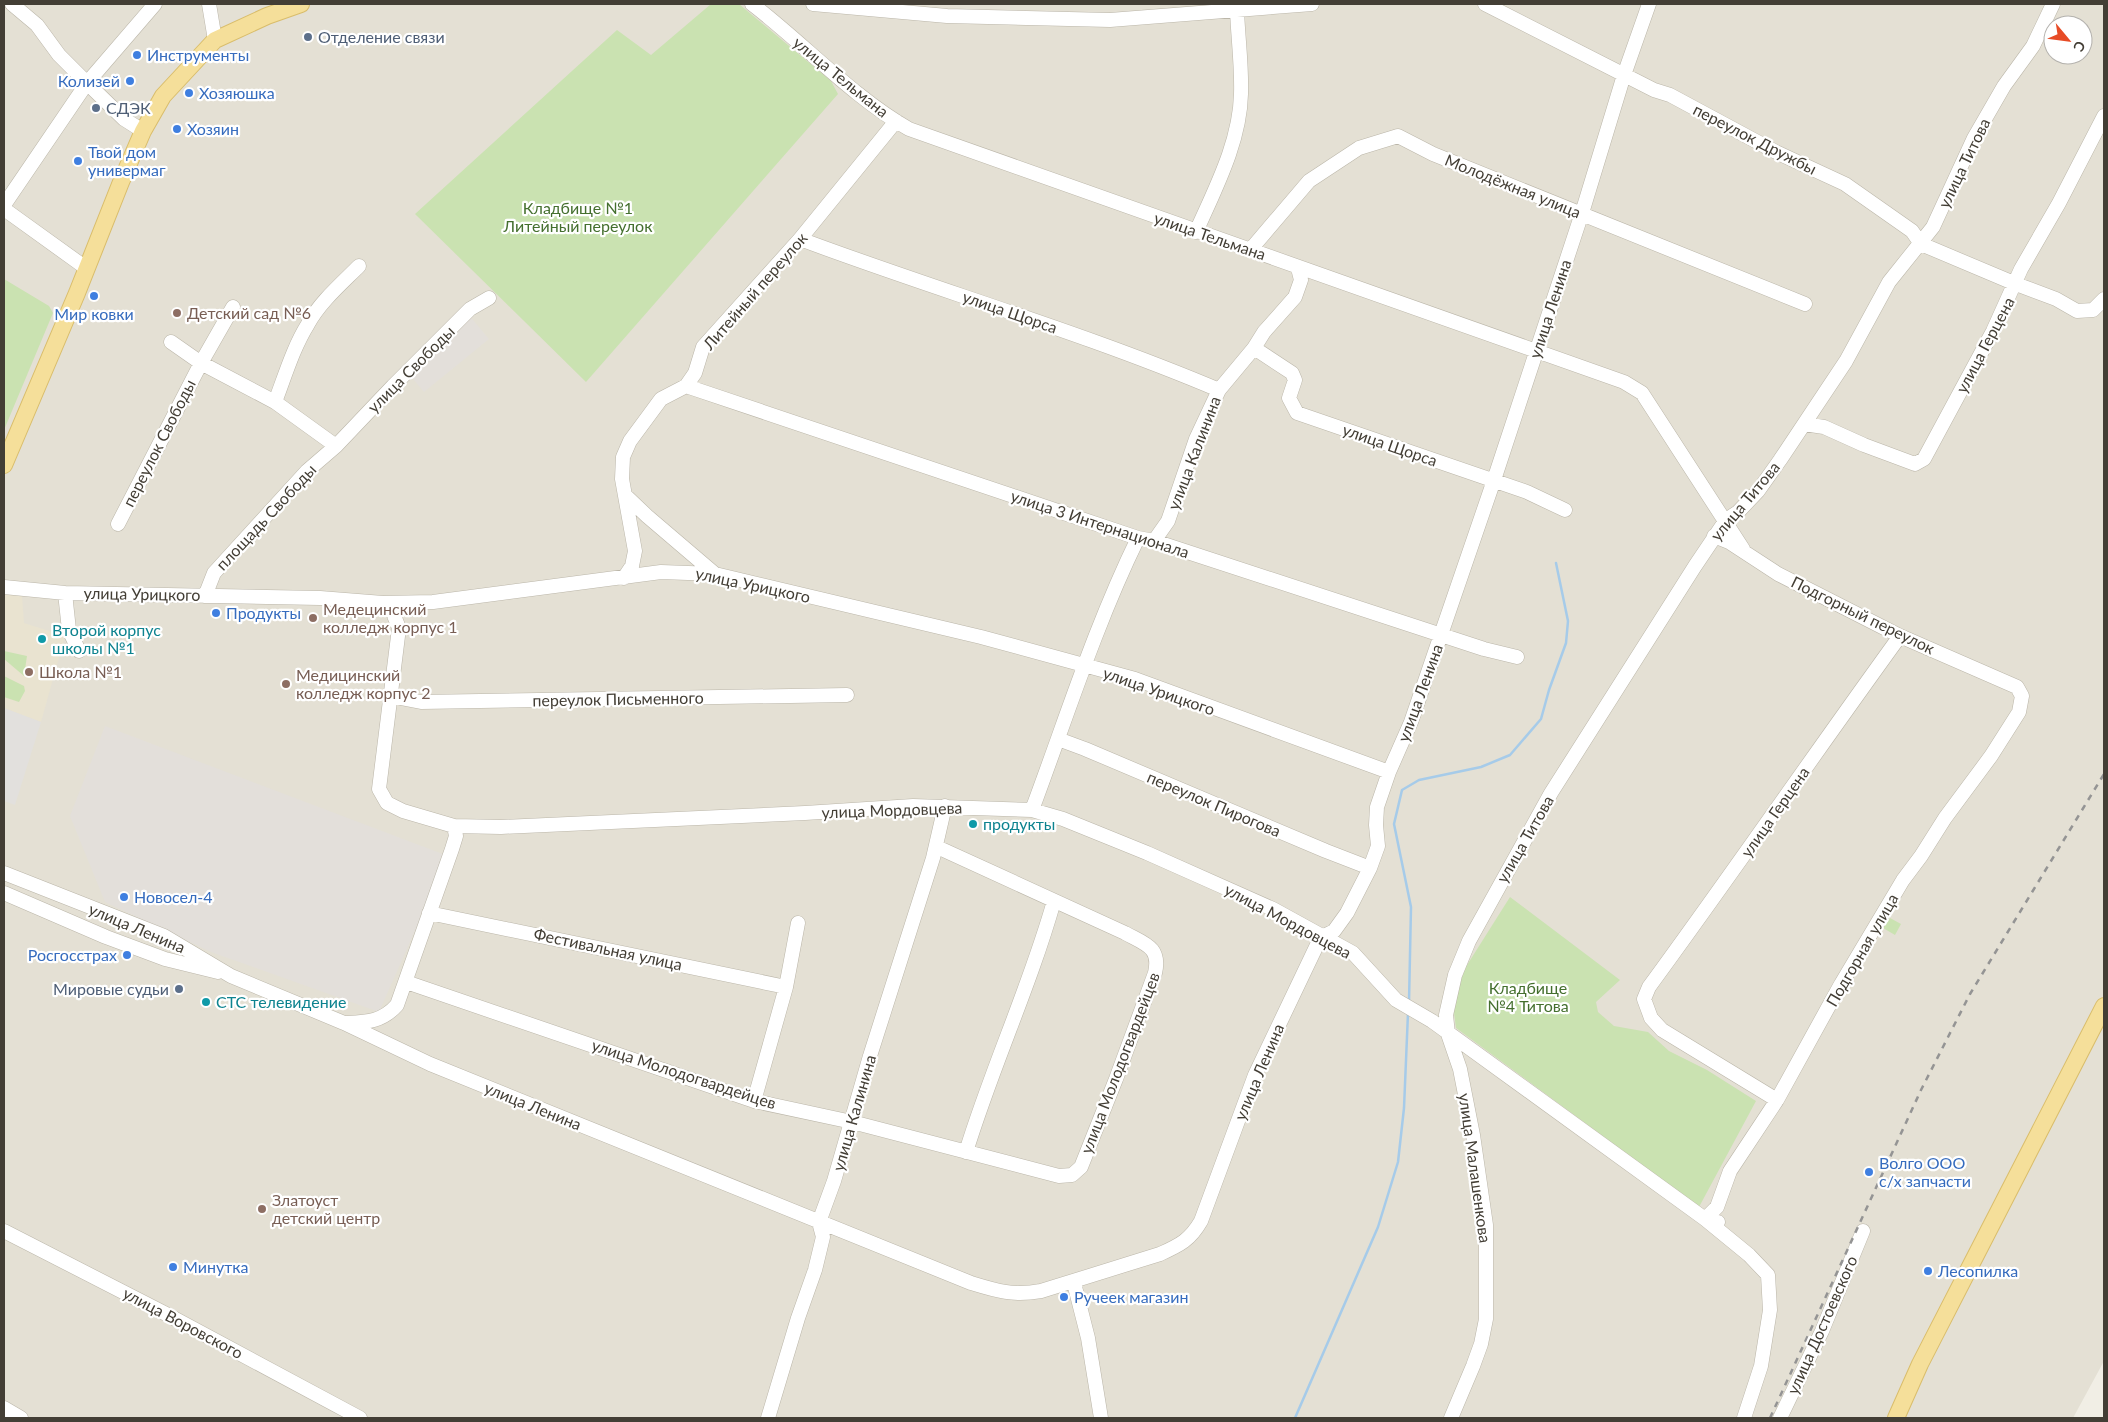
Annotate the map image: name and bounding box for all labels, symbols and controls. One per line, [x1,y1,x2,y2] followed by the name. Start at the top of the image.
[2043,15,2093,65] north arrow
[318,27,445,46] place label: Отделение связи
[302,31,314,43] marker: Отделение связи
[790,32,893,121] street label: улица Тельмана
[2070,38,2089,55] text: С
[147,45,249,64] place label: Инструменты
[131,49,143,61] marker: Инструменты
[58,71,120,90] place label: Колизей
[124,75,136,87] marker: Колизей
[199,83,275,102] place label: Хозяюшка
[183,87,195,99] marker: Хозяюшка
[106,98,151,117] place label: СДЭК
[1690,99,1820,178] street label: переулок Дружбы
[90,102,102,114] marker: СДЭК
[1934,115,1993,211] street label: улица Титова
[187,119,239,138] place label: Хозяин
[171,123,183,135] marker: Хозяин
[88,142,166,179] place label: Твой дом универмаг
[1442,150,1584,221] street label: Молодёжная улица
[72,155,84,167] marker: Твой дом универмаг
[503,198,653,235] park label: Кладбище №1 Литейный переулок
[1152,208,1269,264] street label: улица Тельмана
[698,228,811,354] street label: Литейный переулок
[1525,257,1574,361] street label: улица Ленина
[960,286,1060,337] street label: улица Щорса
[88,290,100,302] marker: Мир ковки
[1951,294,2018,396] street label: улица Герцена
[187,303,311,322] place label: Детский сад №6
[54,304,134,323] place label: Мир ковки
[171,307,183,319] marker: Детский сад №6
[363,321,458,416] street label: улица Свободы
[118,376,199,510] street label: переулок Свободы
[1163,393,1224,512] street label: улица Калинина
[1340,419,1440,470] street label: улица Щорса
[1706,457,1783,544] street label: улица Титова
[212,460,320,574] street label: площадь Свободы
[1008,486,1192,561] street label: улица 3 Интернационала
[694,563,812,606] street label: улица Урицкого
[1788,572,1939,658] street label: Подгорный переулок
[83,583,201,604] street label: улица Урицкого
[323,599,458,636] place label: Медецинский колледж корпус 1
[226,603,301,622] place label: Продукты
[210,607,222,619] marker: Продукты
[307,612,319,624] marker: Медецинский колледж корпус 1
[52,620,161,657] place label: Второй корпус школы №1
[36,633,48,645] marker: Второй корпус школы №1
[1393,641,1446,744] street label: улица Ленина
[39,662,122,681] place label: Школа №1
[1101,663,1218,719] street label: улица Урицкого
[296,665,431,702] place label: Медицинский колледж корпус 2
[23,666,35,678] marker: Школа №1
[280,678,292,690] marker: Медицинский колледж корпус 2
[532,688,704,709] street label: переулок Письменного
[1736,763,1813,861] street label: улица Герцена
[1145,767,1284,840] street label: переулок Пирогова
[1492,792,1557,886] street label: улица Титова
[821,798,963,821] street label: улица Мордовцева
[983,814,1055,833] place label: продукты
[967,818,979,830] marker: продукты
[1222,879,1355,962] street label: улица Мордовцева
[134,887,213,906] place label: Новосел-4
[1822,890,1902,1010] street label: Подгорная улица
[118,891,130,903] marker: Новосел-4
[86,899,188,956] street label: улица Ленина
[532,923,684,974] street label: Фестивальная улица
[28,945,117,964] place label: Росгосстрах
[121,949,133,961] marker: Росгосстрах
[1076,969,1163,1156] street label: улица Молодогвардейцев
[1487,978,1569,1015] park label: Кладбище №4 Титова
[53,979,169,998] place label: Мировые судьи
[173,983,185,995] marker: Мировые судьи
[216,992,346,1011] place label: СТС телевидение
[200,996,212,1008] marker: СТС телевидение
[1230,1021,1287,1123] street label: улица Ленина
[590,1035,779,1112] street label: улица Молодогвардейцев
[828,1053,879,1173] street label: улица Калинина
[482,1077,584,1134] street label: улица Ленина
[1456,1092,1495,1244] street label: улица Малашенкова
[1879,1153,1971,1190] place label: Волго ООО с/х запчасти
[1863,1166,1875,1178] marker: Волго ООО с/х запчасти
[272,1190,380,1227] place label: Златоуст детский центр
[256,1203,268,1215] marker: Златоуст детский центр
[1782,1253,1861,1397] street label: улица Достоевского
[183,1257,249,1276] place label: Минутка
[167,1261,179,1273] marker: Минутка
[1937,1261,2018,1280] place label: Лесопилка
[1922,1265,1934,1277] marker: Лесопилка
[120,1283,246,1362] street label: улица Воровского
[1074,1287,1188,1306] place label: Ручеек магазин
[1058,1291,1070,1303] marker: Ручеек магазин

